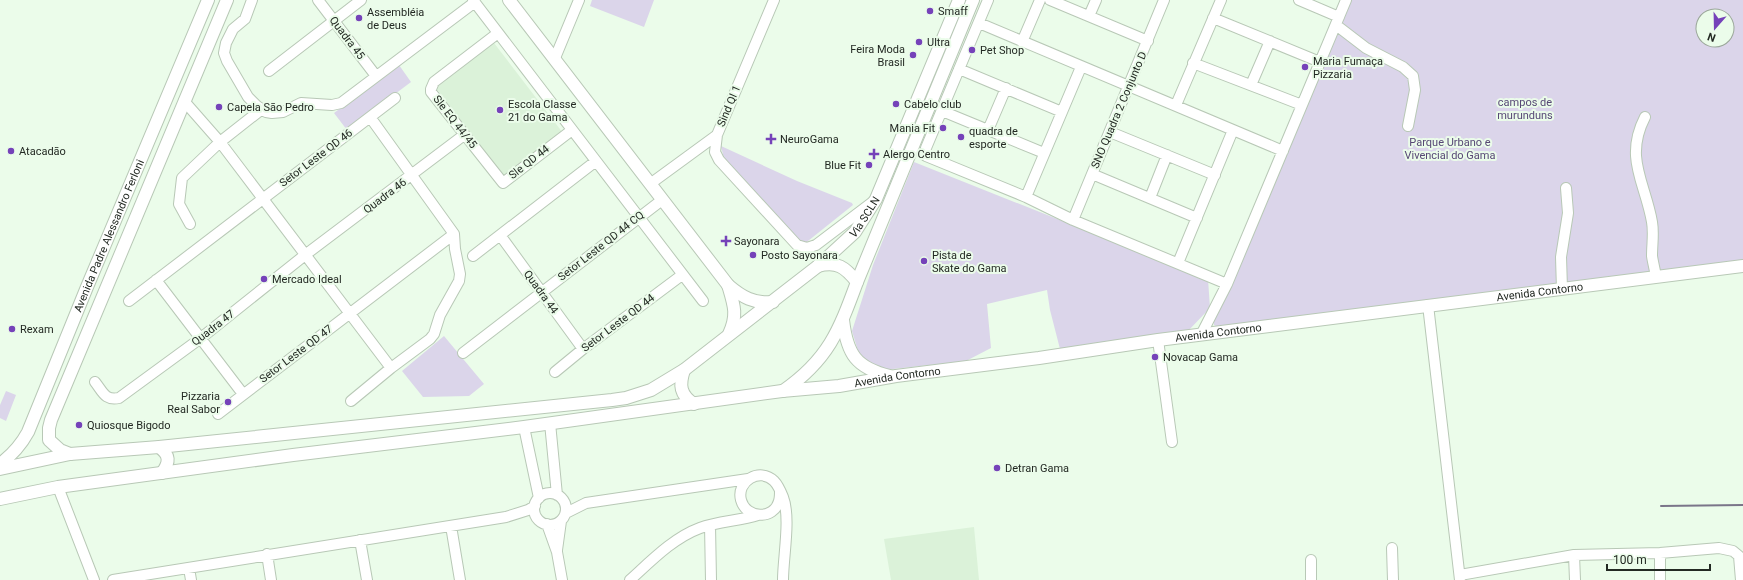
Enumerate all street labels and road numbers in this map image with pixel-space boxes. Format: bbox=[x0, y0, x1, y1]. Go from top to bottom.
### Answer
street label: Quadra 45 bbox=[327, 14, 367, 62]
street label: SNO Quadra 2 Conjunto D bbox=[1088, 50, 1150, 170]
street label: Sind QI 1 bbox=[714, 83, 744, 129]
street label: Sle EQ 44/45 bbox=[430, 93, 480, 151]
street label: Setor Leste QD 46 bbox=[277, 126, 355, 190]
street label: Sle QD 44 bbox=[506, 142, 552, 182]
street label: Avenida Padre Alessandro Ferloni bbox=[71, 158, 147, 314]
street label: Quadra 46 bbox=[361, 176, 409, 216]
street label: Via SCLN bbox=[847, 194, 882, 240]
street label: Setor Leste QD 44 CQ bbox=[555, 208, 647, 284]
street label: Quadra 44 bbox=[521, 268, 561, 316]
street label: Avenida Contorno bbox=[1496, 280, 1584, 304]
street label: Setor Leste QD 44 bbox=[579, 291, 657, 355]
street label: Quadra 47 bbox=[189, 307, 237, 349]
street label: Avenida Contorno bbox=[1174, 320, 1262, 344]
street label: Setor Leste QD 47 bbox=[257, 322, 335, 386]
street label: Avenida Contorno bbox=[853, 364, 941, 390]

